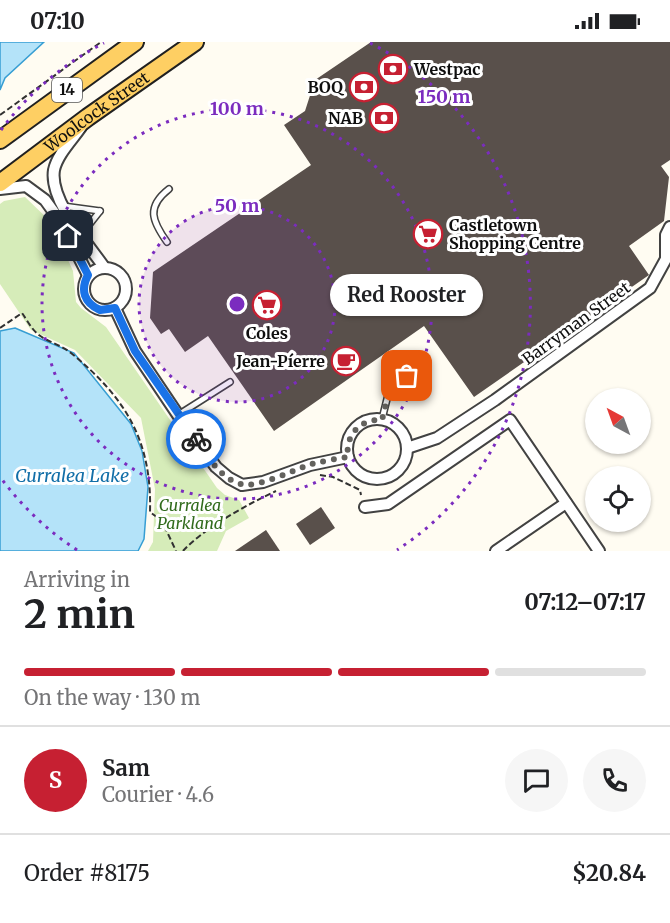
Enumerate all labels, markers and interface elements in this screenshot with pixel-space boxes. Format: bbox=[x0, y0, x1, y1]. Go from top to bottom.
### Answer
text: 07:10 bbox=[30, 7, 85, 35]
bank icon: Westpac bbox=[377, 53, 409, 85]
place label: Westpac bbox=[413, 59, 480, 79]
street label: Woolcock Street bbox=[39, 67, 154, 157]
bank icon: BOQ bbox=[348, 71, 380, 103]
place label: BOQ bbox=[308, 77, 344, 97]
road number: 14 bbox=[52, 78, 82, 102]
text: 150 m bbox=[418, 85, 470, 108]
text: 100 m bbox=[210, 97, 264, 120]
bank icon: NAB bbox=[368, 102, 400, 134]
place label: NAB bbox=[328, 108, 363, 128]
text: 50 m bbox=[215, 194, 259, 217]
pin bbox=[42, 210, 93, 261]
place label: Castletown Shopping Centre bbox=[449, 215, 581, 253]
supermarket icon: Castletown Shopping Centre bbox=[412, 218, 444, 250]
icon: home bbox=[51, 219, 84, 252]
callout: Red Rooster bbox=[330, 274, 484, 316]
street label: Barryman Street bbox=[518, 277, 634, 369]
text: Red Rooster bbox=[347, 282, 466, 307]
supermarket icon: Coles bbox=[251, 289, 283, 321]
centre of rings bbox=[227, 294, 247, 314]
place label: Coles bbox=[246, 323, 288, 343]
cafe icon: Jean-Píerre bbox=[330, 345, 362, 377]
pin bbox=[381, 350, 432, 401]
place label: Jean-Píerre bbox=[235, 351, 325, 371]
icon: bag bbox=[390, 359, 423, 392]
north arrow bbox=[585, 388, 651, 454]
map controls bbox=[585, 388, 651, 532]
courier bbox=[166, 409, 226, 469]
icon: bike bbox=[180, 423, 213, 456]
water label: Curralea Lake bbox=[15, 464, 129, 487]
button: locate bbox=[585, 466, 651, 532]
park label: Curralea Parkland bbox=[157, 495, 224, 533]
text: Arriving in bbox=[24, 567, 130, 592]
text: 07:12–07:17 bbox=[524, 588, 646, 616]
text: 2 min bbox=[24, 590, 135, 639]
text: On the way · 130 m bbox=[24, 685, 200, 710]
button: chat bbox=[505, 749, 568, 812]
button: phone bbox=[583, 749, 646, 812]
text: Sam bbox=[102, 754, 150, 782]
text: S bbox=[49, 766, 62, 794]
text: Courier · 4.6 bbox=[102, 782, 214, 807]
text: Order #8175 bbox=[24, 859, 150, 887]
text: $20.84 bbox=[572, 859, 646, 887]

